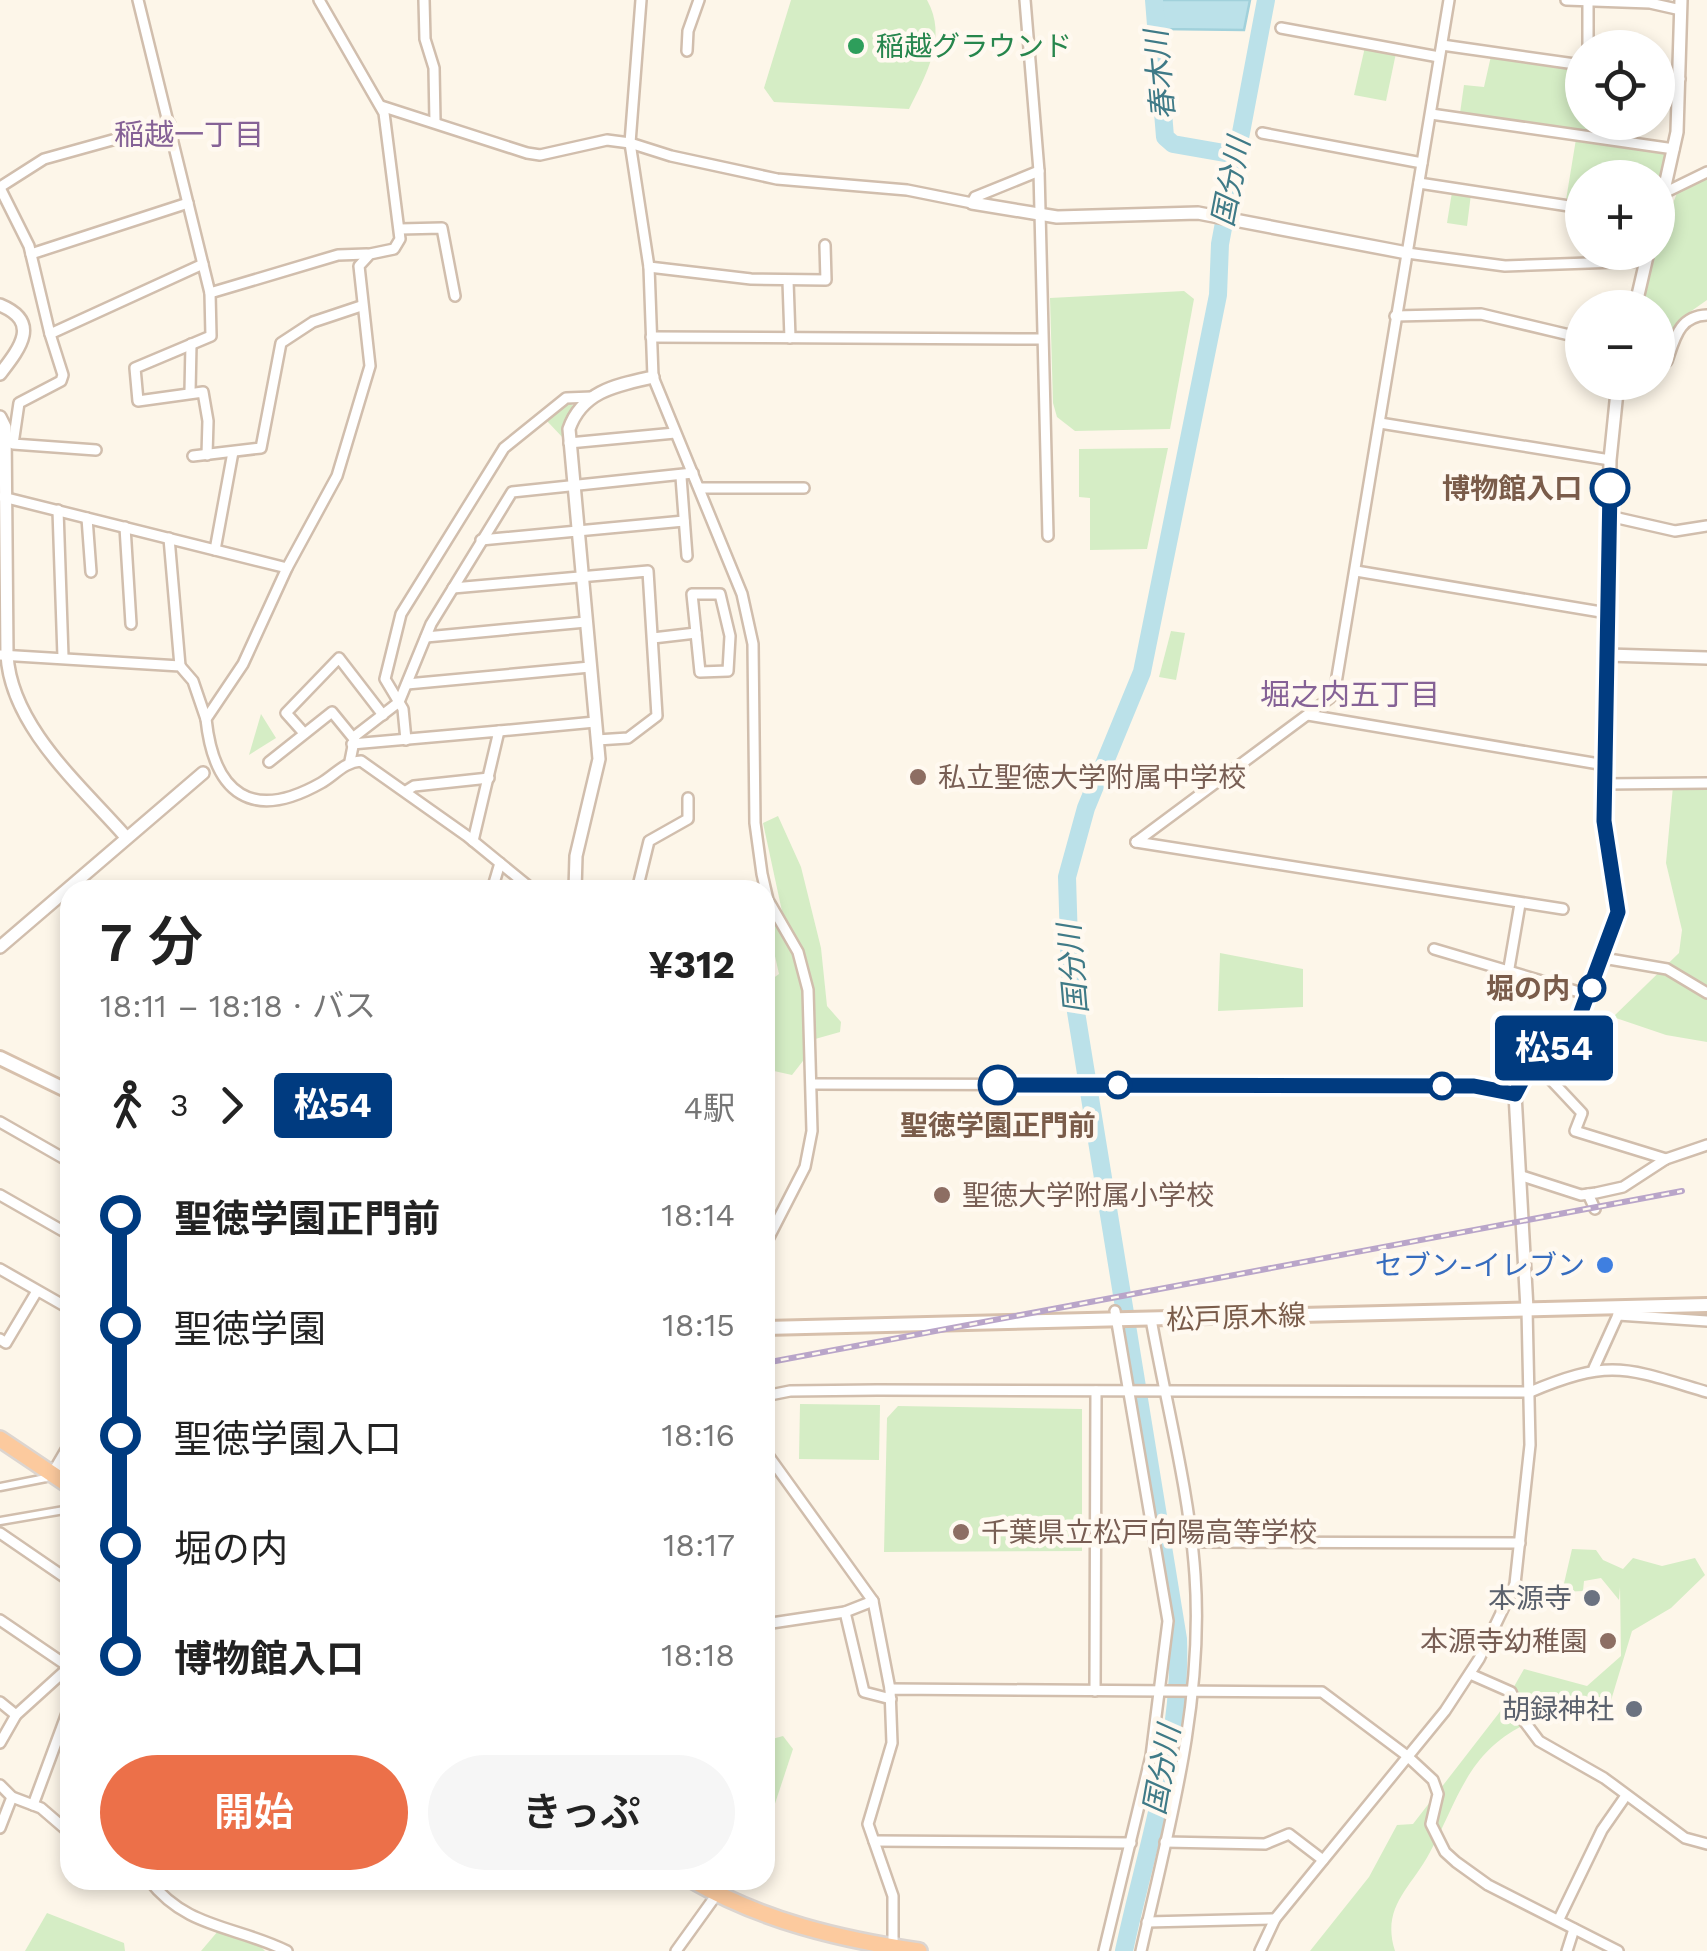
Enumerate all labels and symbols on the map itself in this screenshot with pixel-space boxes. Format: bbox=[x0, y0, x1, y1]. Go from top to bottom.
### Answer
water label: 春木川 bbox=[1138, 26, 1181, 121]
place label: 稲越グラウンド bbox=[876, 30, 1072, 63]
marker: 稲越グラウンド bbox=[845, 35, 867, 57]
district label: 稲越一丁目 bbox=[114, 117, 264, 152]
water label: 国分川 bbox=[1205, 131, 1257, 229]
marker: 博物館入口 bbox=[1591, 469, 1629, 507]
place label: 博物館入口 bbox=[1442, 472, 1582, 505]
district label: 堀之内五丁目 bbox=[1260, 677, 1440, 712]
place label: 私立聖徳大学附属中学校 bbox=[938, 761, 1246, 794]
marker: 私立聖徳大学附属中学校 bbox=[907, 766, 929, 788]
water label: 国分川 bbox=[1051, 920, 1094, 1015]
place label: 堀の内 bbox=[1486, 972, 1570, 1005]
marker: 堀の内 bbox=[1579, 975, 1605, 1001]
line badge: 松54 bbox=[1496, 1016, 1612, 1080]
marker: 聖徳学園正門前 bbox=[979, 1066, 1017, 1104]
unlabelled marker bbox=[1105, 1072, 1131, 1098]
unlabelled marker bbox=[1429, 1073, 1455, 1099]
place label: 聖徳学園正門前 bbox=[900, 1109, 1096, 1142]
place label: 聖徳大学附属小学校 bbox=[962, 1179, 1214, 1212]
marker: 聖徳大学附属小学校 bbox=[931, 1184, 953, 1206]
place label: セブン-イレブン bbox=[1375, 1249, 1585, 1282]
marker: セブン-イレブン bbox=[1594, 1254, 1616, 1276]
street label: 松戸原木線 bbox=[1165, 1299, 1307, 1336]
place label: 千葉県立松戸向陽高等学校 bbox=[981, 1516, 1317, 1549]
marker: 千葉県立松戸向陽高等学校 bbox=[950, 1521, 972, 1543]
place label: 本源寺 bbox=[1488, 1582, 1572, 1615]
marker: 本源寺 bbox=[1581, 1587, 1603, 1609]
place label: 本源寺幼稚園 bbox=[1420, 1625, 1588, 1658]
marker: 本源寺幼稚園 bbox=[1597, 1630, 1619, 1652]
place label: 胡録神社 bbox=[1502, 1693, 1614, 1726]
marker: 胡録神社 bbox=[1623, 1698, 1645, 1720]
water label: 国分川 bbox=[1136, 1720, 1187, 1817]

